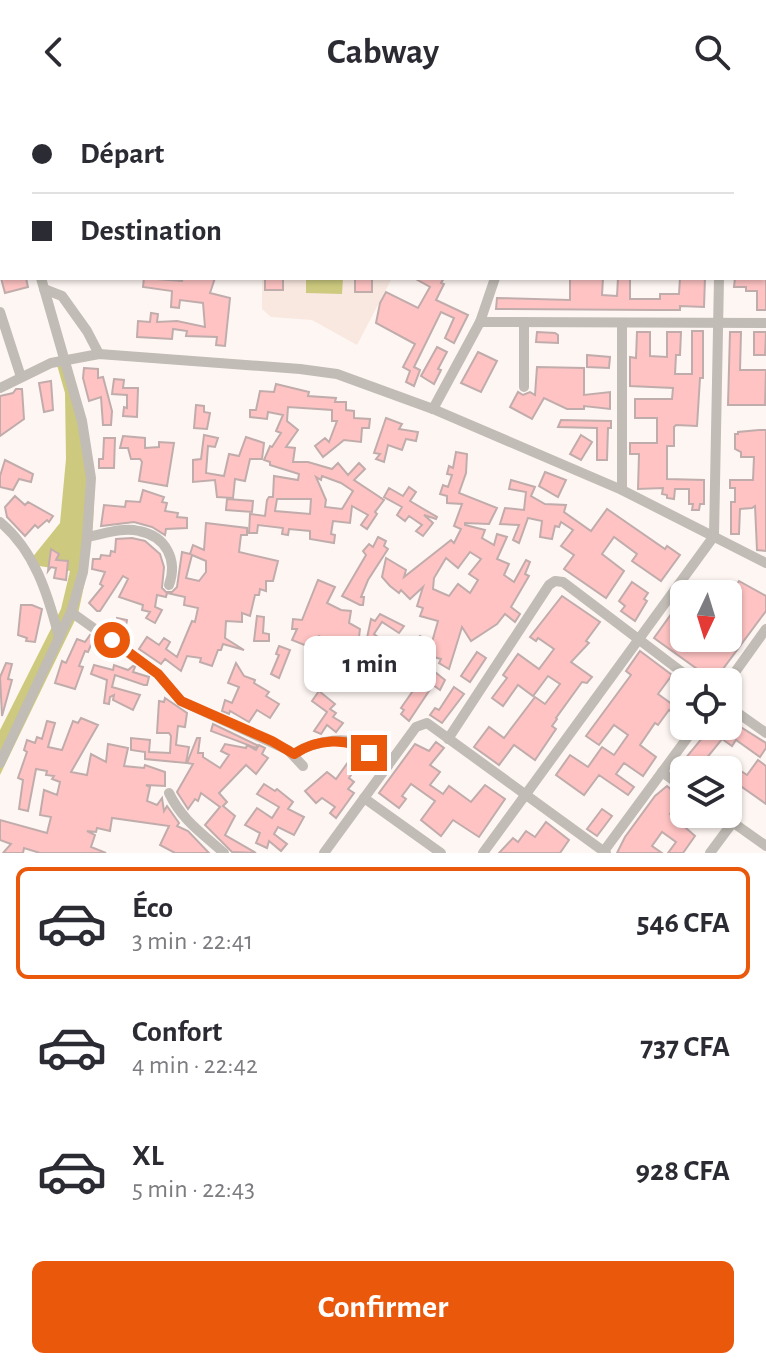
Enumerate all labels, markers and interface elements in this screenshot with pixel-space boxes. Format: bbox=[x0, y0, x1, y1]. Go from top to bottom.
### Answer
icon: back bbox=[32, 30, 76, 74]
icon: search bbox=[690, 30, 734, 74]
text: Cabway bbox=[327, 34, 439, 70]
text: Départ bbox=[80, 139, 164, 169]
text: Destination bbox=[80, 216, 222, 246]
north arrow bbox=[670, 580, 742, 652]
map controls bbox=[670, 580, 742, 828]
route start bbox=[94, 622, 130, 658]
callout: 1 min bbox=[303, 637, 435, 693]
text: 1 min bbox=[343, 651, 397, 677]
button: locate bbox=[670, 668, 742, 740]
route end bbox=[351, 735, 387, 771]
button: layers bbox=[670, 756, 742, 828]
icon: car bbox=[36, 887, 108, 959]
text: Éco bbox=[132, 893, 173, 923]
text: 546 CFA bbox=[636, 908, 730, 938]
text: 3 min · 22:41 bbox=[132, 928, 253, 954]
icon: car bbox=[36, 1011, 108, 1083]
text: Confort bbox=[132, 1017, 222, 1047]
text: 737 CFA bbox=[640, 1032, 730, 1062]
text: 4 min · 22:42 bbox=[132, 1052, 258, 1078]
icon: car bbox=[36, 1135, 108, 1207]
text: XL bbox=[132, 1141, 164, 1171]
text: 928 CFA bbox=[636, 1156, 730, 1186]
text: 5 min · 22:43 bbox=[132, 1176, 255, 1202]
button: Confirmer bbox=[32, 1261, 734, 1353]

